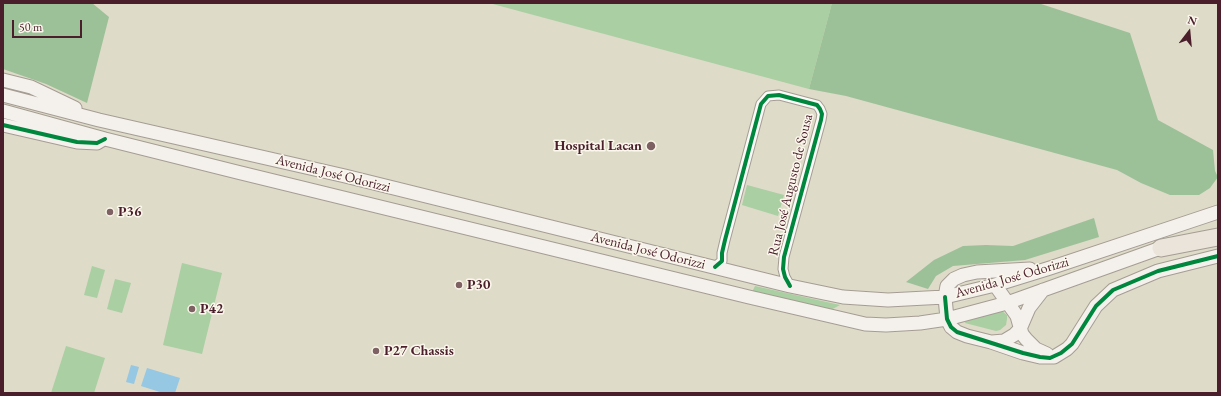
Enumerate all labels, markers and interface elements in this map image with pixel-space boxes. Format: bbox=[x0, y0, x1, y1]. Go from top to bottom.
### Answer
scale bar bbox=[14, 12, 84, 38]
north arrow bbox=[1169, 12, 1209, 52]
text: N bbox=[1186, 13, 1199, 28]
text: 50 m bbox=[19, 19, 42, 35]
street label: Rua José Augusto de Sousa bbox=[765, 112, 817, 258]
place label: Hospital Lacan bbox=[554, 138, 642, 154]
marker: Hospital Lacan bbox=[645, 140, 657, 152]
street label: Avenida José Odorizzi bbox=[274, 152, 392, 196]
place label: P36 bbox=[118, 204, 141, 220]
marker: P36 bbox=[105, 207, 115, 217]
street label: Avenida José Odorizzi bbox=[589, 229, 707, 273]
street label: Avenida José Odorizzi bbox=[953, 254, 1071, 302]
place label: P30 bbox=[467, 277, 490, 293]
marker: P30 bbox=[454, 280, 464, 290]
place label: P42 bbox=[200, 301, 223, 317]
marker: P42 bbox=[187, 304, 197, 314]
place label: P27 Chassis bbox=[384, 343, 454, 359]
marker: P27 Chassis bbox=[371, 346, 381, 356]

